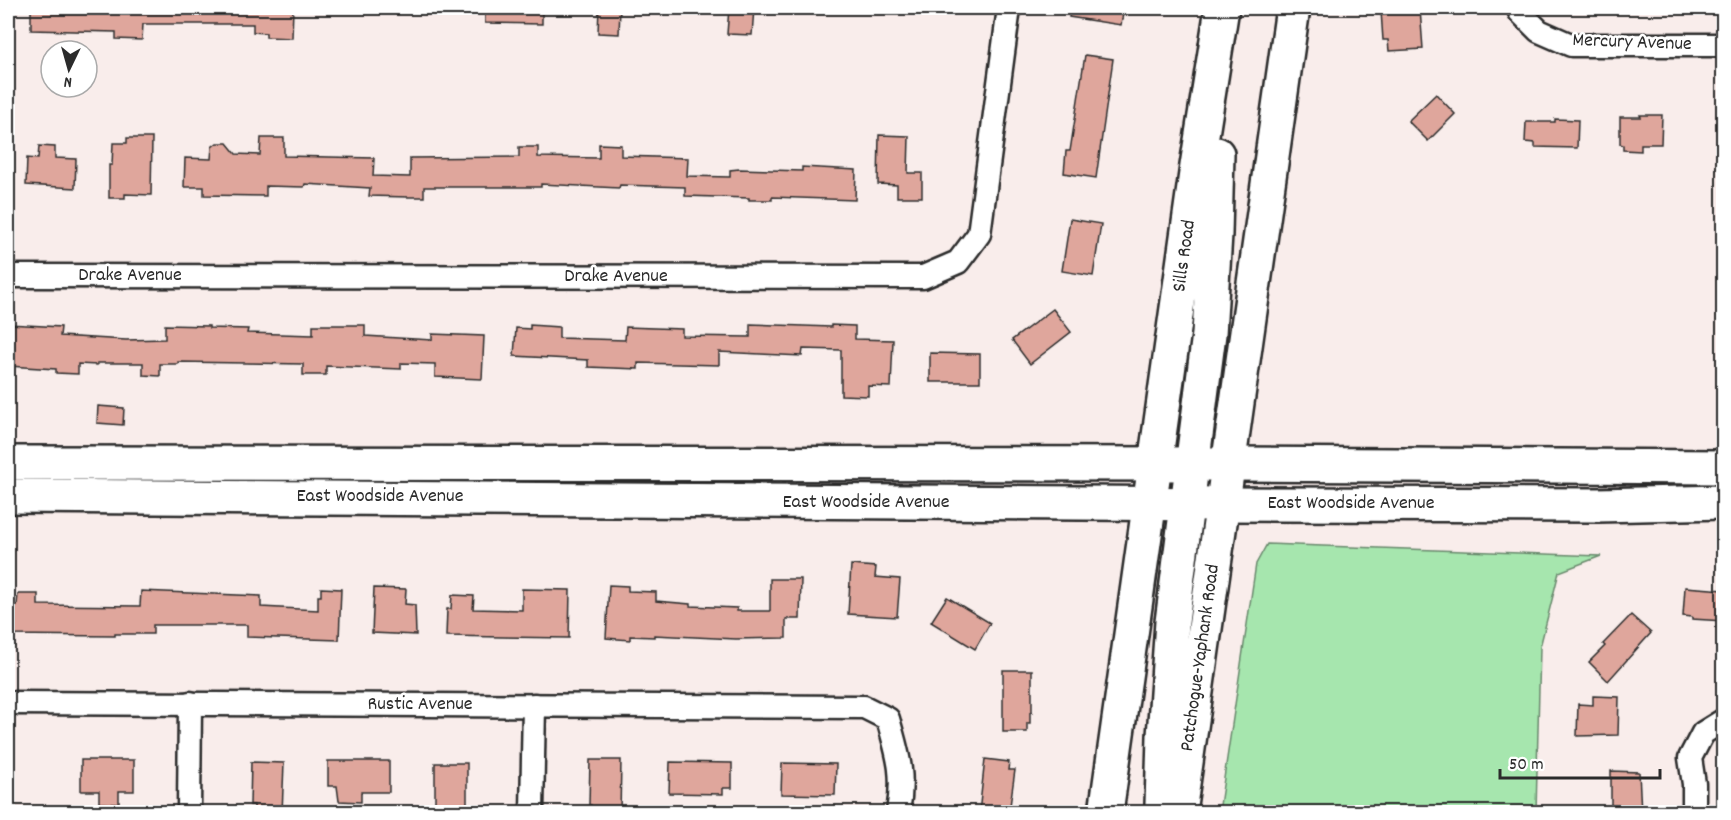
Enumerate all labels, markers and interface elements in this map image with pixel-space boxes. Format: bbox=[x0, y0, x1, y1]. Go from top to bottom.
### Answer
street label: Mercury Avenue bbox=[1572, 27, 1692, 59]
north arrow bbox=[39, 39, 99, 99]
text: N bbox=[63, 70, 73, 93]
street label: Sills Road bbox=[1166, 218, 1204, 294]
street label: Drake Avenue bbox=[78, 262, 182, 290]
street label: Drake Avenue bbox=[564, 263, 668, 291]
street label: East Woodside Avenue bbox=[296, 483, 464, 511]
street label: East Woodside Avenue bbox=[782, 489, 950, 517]
street label: East Woodside Avenue bbox=[1267, 490, 1435, 518]
street label: Patchogue-Yaphank Road bbox=[1174, 563, 1228, 753]
street label: Rustic Avenue bbox=[367, 691, 473, 719]
scale bar bbox=[1500, 742, 1660, 780]
text: 50 m bbox=[1509, 753, 1544, 778]

